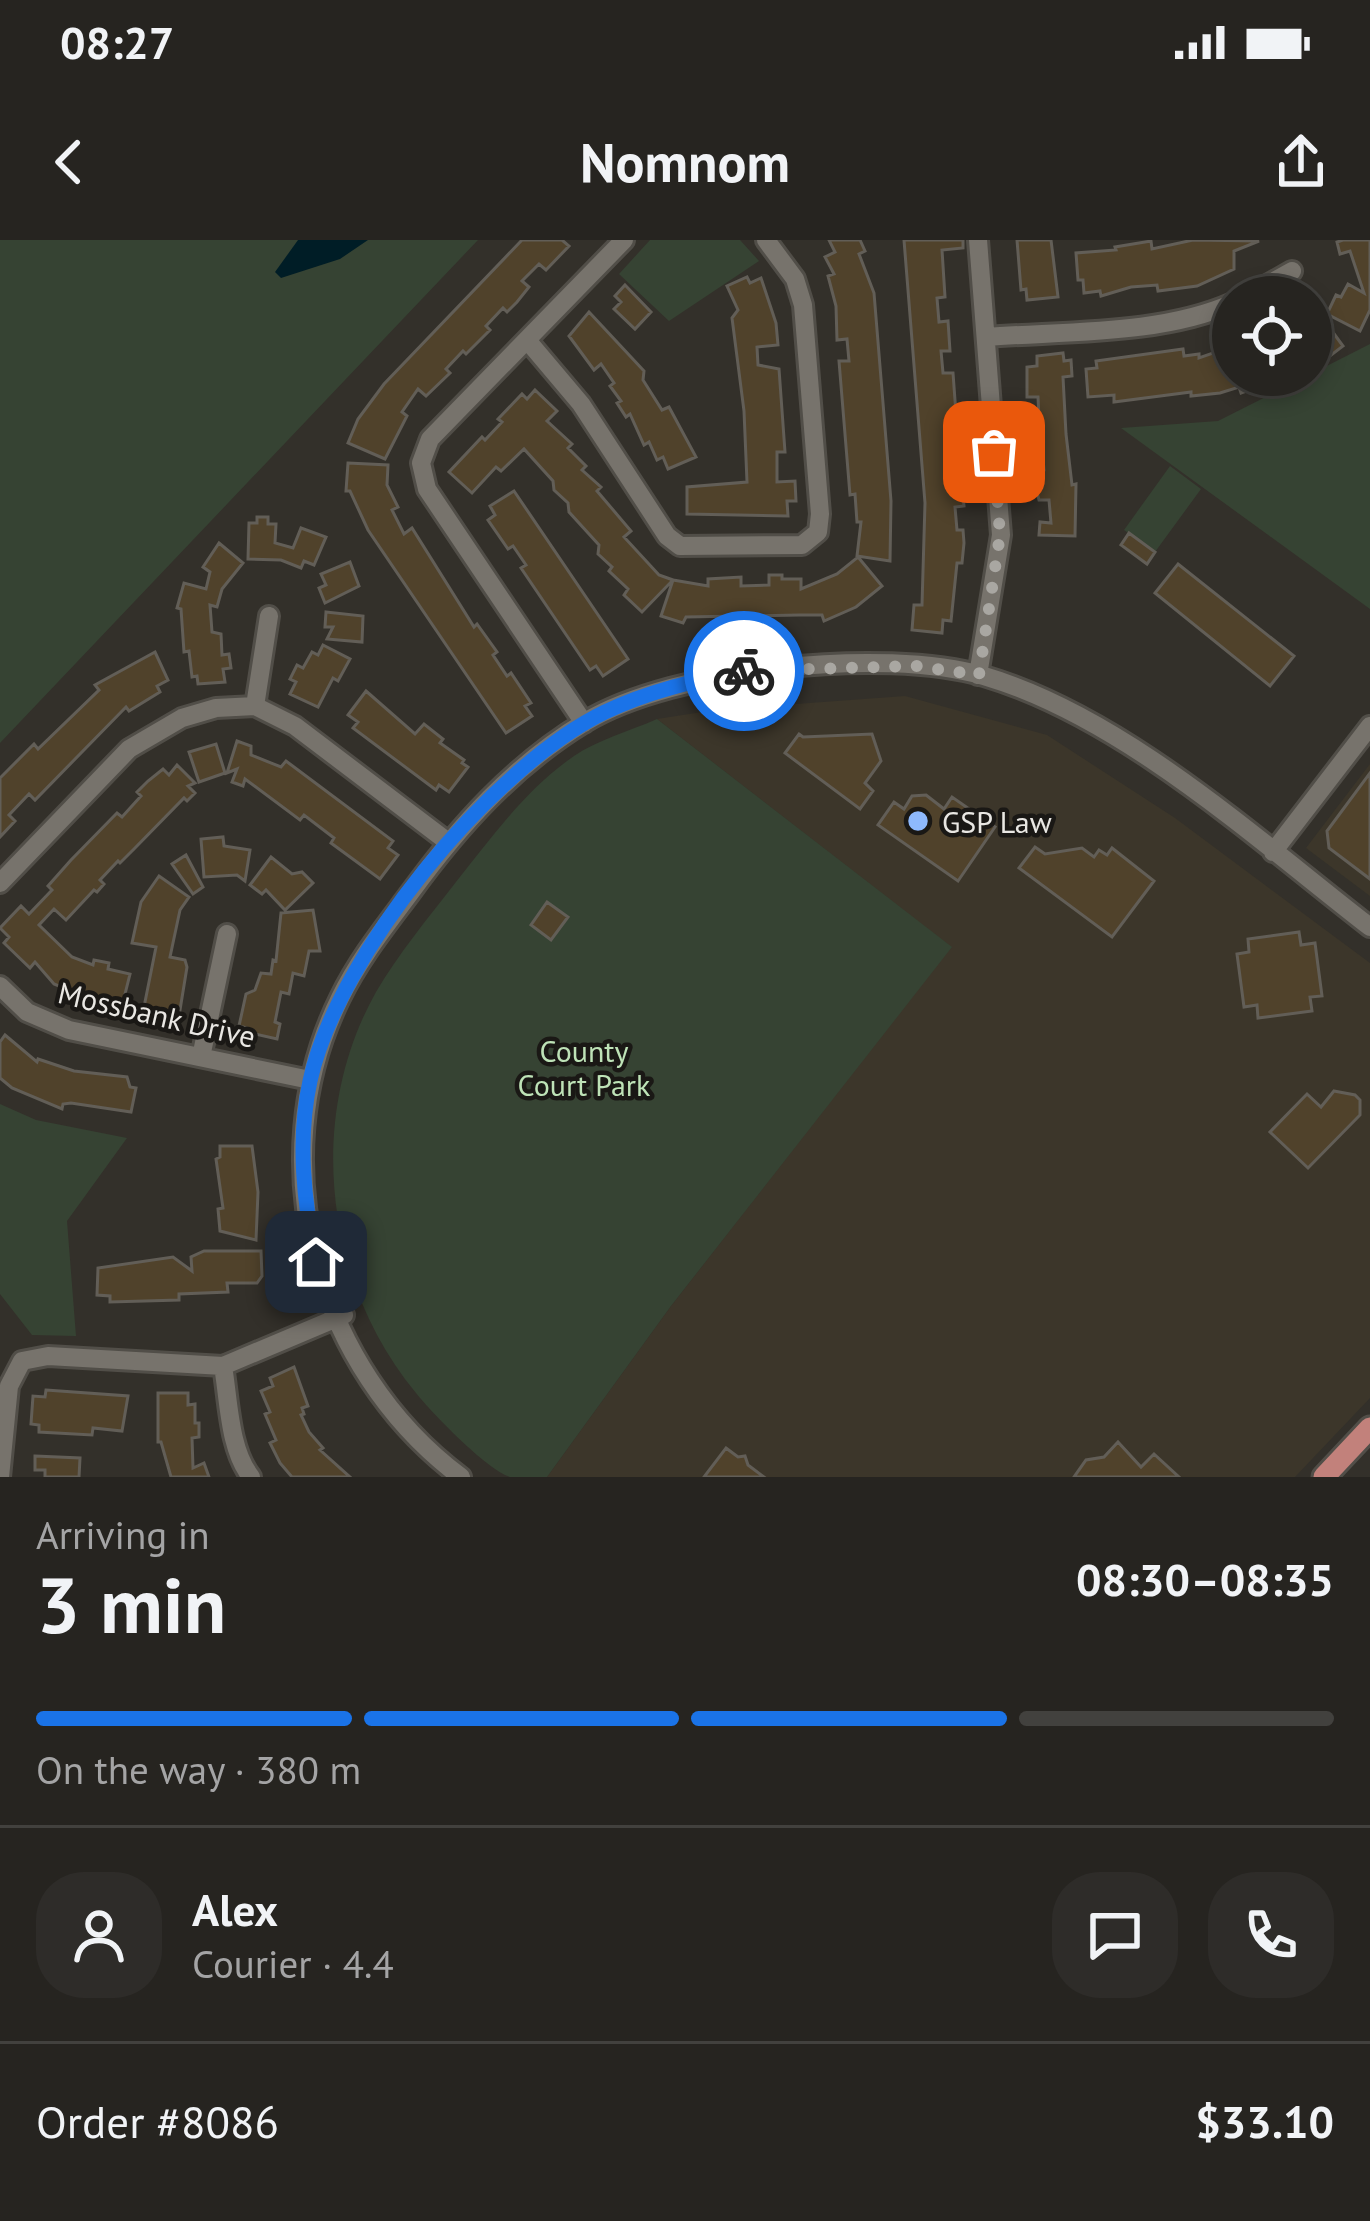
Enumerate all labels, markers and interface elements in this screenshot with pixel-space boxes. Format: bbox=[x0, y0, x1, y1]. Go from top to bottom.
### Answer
text: 08:27 bbox=[60, 13, 174, 71]
text: Nomnom bbox=[580, 127, 790, 197]
icon: back bbox=[36, 129, 102, 195]
icon: share bbox=[1268, 129, 1334, 195]
map controls bbox=[1212, 276, 1332, 396]
button: locate bbox=[1212, 276, 1332, 396]
pin bbox=[943, 401, 1045, 503]
icon: bag bbox=[961, 419, 1027, 485]
courier bbox=[684, 611, 804, 731]
icon: bike bbox=[711, 638, 777, 704]
place label: GSP Law bbox=[942, 802, 1052, 841]
marker: GSP Law bbox=[905, 808, 931, 834]
street label: Mossbank Drive bbox=[55, 972, 259, 1056]
park label: County Court Park bbox=[518, 1031, 651, 1104]
pin bbox=[265, 1211, 367, 1313]
icon: home bbox=[283, 1229, 349, 1295]
text: Arriving in bbox=[36, 1509, 210, 1560]
text: 08:30–08:35 bbox=[1076, 1550, 1334, 1608]
text: 3 min bbox=[36, 1554, 226, 1655]
text: On the way · 380 m bbox=[36, 1744, 361, 1795]
button: person bbox=[36, 1872, 162, 1998]
button: chat bbox=[1052, 1872, 1178, 1998]
button: phone bbox=[1208, 1872, 1334, 1998]
text: Alex bbox=[192, 1880, 278, 1938]
text: Courier · 4.4 bbox=[192, 1938, 394, 1989]
text: Order #8086 bbox=[36, 2092, 279, 2150]
text: $33.10 bbox=[1195, 2092, 1334, 2150]

